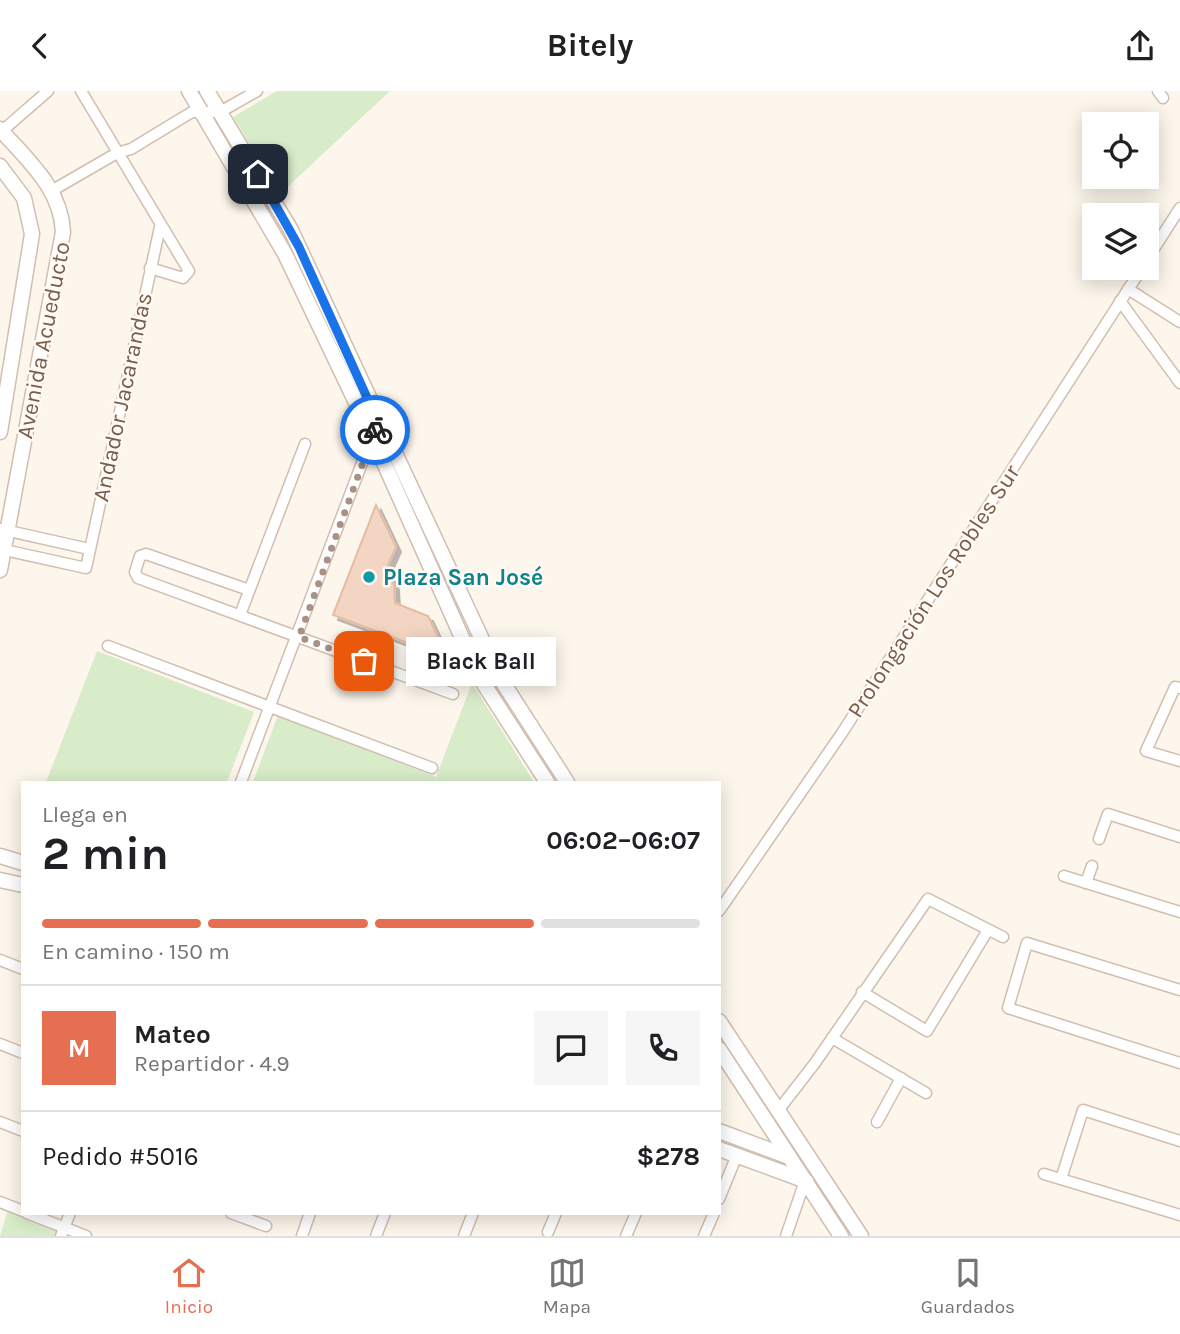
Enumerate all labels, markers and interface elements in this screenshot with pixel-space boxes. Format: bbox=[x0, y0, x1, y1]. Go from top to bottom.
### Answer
icon: back bbox=[21, 27, 59, 65]
text: Bitely bbox=[547, 27, 633, 64]
icon: share bbox=[1121, 27, 1159, 65]
map controls bbox=[1082, 112, 1159, 280]
button: locate bbox=[1082, 112, 1159, 189]
pin bbox=[228, 144, 288, 204]
icon: home bbox=[239, 155, 277, 193]
button: layers bbox=[1082, 203, 1159, 280]
street label: Avenida Acueducto bbox=[11, 239, 76, 441]
street label: Andador Jacarandas bbox=[87, 290, 158, 504]
courier bbox=[340, 395, 410, 465]
icon: bike bbox=[356, 411, 394, 449]
street label: Prolongación Los Robles Sur bbox=[842, 459, 1026, 723]
place label: Plaza San José bbox=[383, 564, 543, 591]
marker: Plaza San José bbox=[361, 569, 377, 585]
pin bbox=[334, 631, 394, 691]
callout: Black Ball bbox=[406, 637, 556, 685]
icon: bag bbox=[345, 642, 383, 680]
text: Black Ball bbox=[426, 648, 536, 675]
text: Llega en bbox=[42, 801, 128, 828]
text: 06:02–06:07 bbox=[546, 825, 700, 856]
text: 2 min bbox=[42, 827, 169, 881]
text: En camino · 150 m bbox=[42, 938, 230, 965]
button: chat bbox=[534, 1011, 608, 1085]
button: phone bbox=[626, 1011, 700, 1085]
text: Mateo bbox=[134, 1019, 211, 1050]
text: M bbox=[68, 1033, 90, 1064]
text: Repartidor · 4.9 bbox=[134, 1050, 290, 1077]
text: Pedido #5016 bbox=[42, 1141, 199, 1172]
text: $278 bbox=[637, 1141, 700, 1172]
tab: Inicio bbox=[165, 1254, 213, 1318]
tab: Mapa bbox=[543, 1254, 591, 1318]
tab: Guardados bbox=[921, 1254, 1015, 1318]

